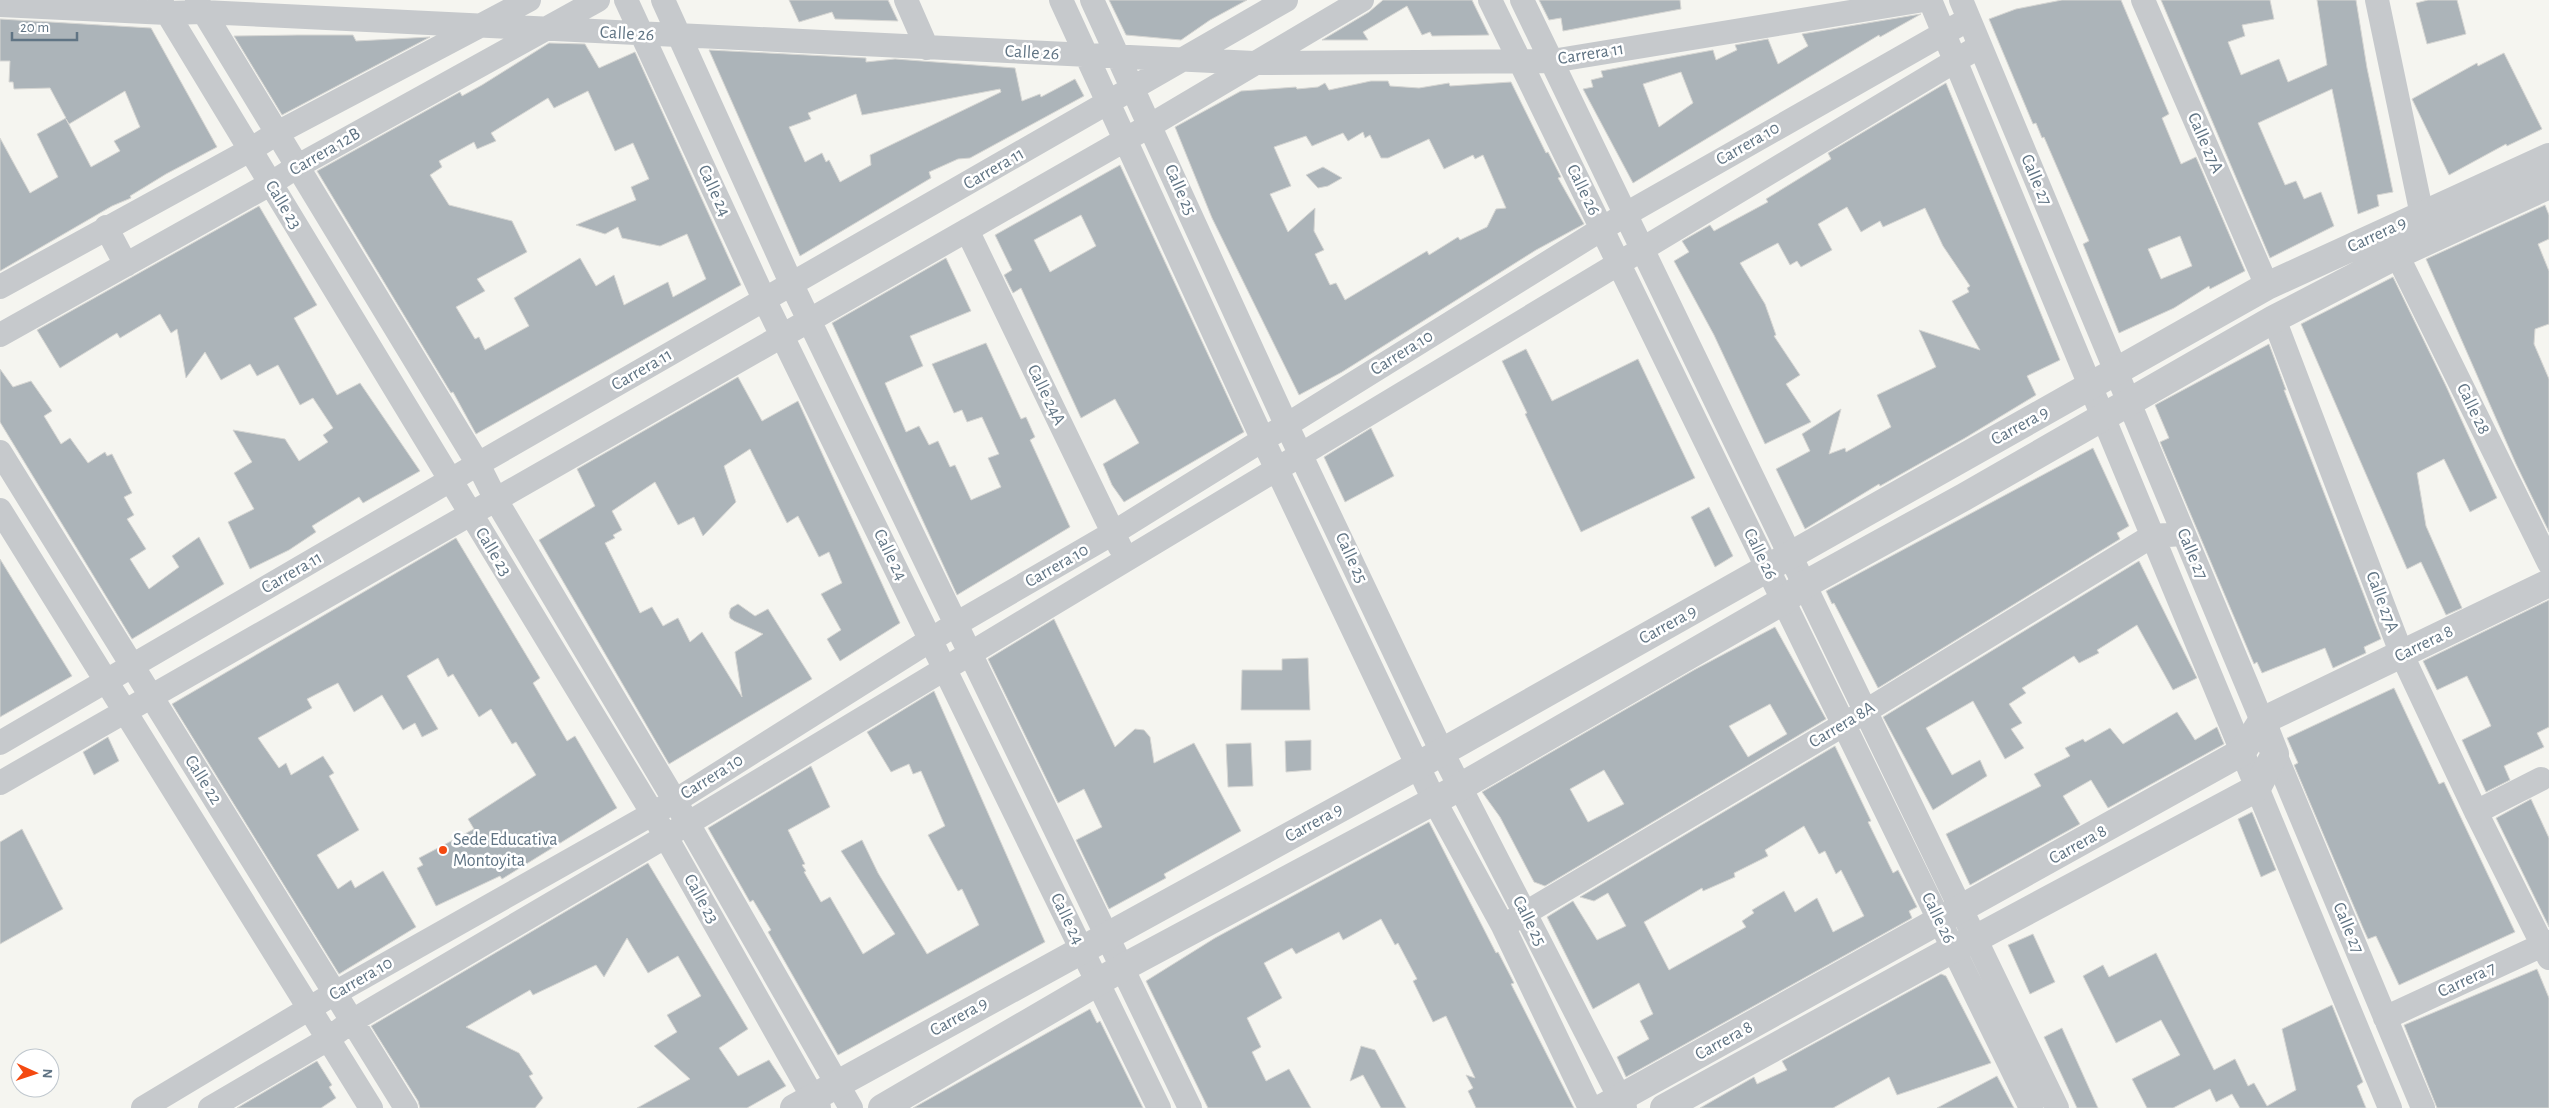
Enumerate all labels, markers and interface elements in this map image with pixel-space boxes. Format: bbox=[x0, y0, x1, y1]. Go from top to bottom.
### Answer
scale bar bbox=[12, 10, 78, 42]
text: 20 m bbox=[20, 20, 49, 35]
street label: Calle 26 bbox=[599, 24, 655, 44]
street label: Carrera 11 bbox=[1557, 40, 1625, 68]
street label: Calle 26 bbox=[1004, 43, 1060, 63]
street label: Calle 27A bbox=[2184, 110, 2226, 176]
street label: Carrera 10 bbox=[1713, 119, 1783, 169]
street label: Carrera 12B bbox=[287, 125, 363, 179]
street label: Carrera 11 bbox=[961, 145, 1027, 193]
street label: Calle 27 bbox=[2017, 152, 2055, 208]
street label: Calle 24 bbox=[694, 162, 734, 220]
street label: Calle 25 bbox=[1161, 162, 1199, 218]
street label: Calle 26 bbox=[1563, 162, 1603, 218]
street label: Calle 23 bbox=[262, 177, 304, 233]
street label: Carrera 9 bbox=[2345, 214, 2409, 256]
street label: Carrera 10 bbox=[1368, 327, 1436, 379]
street label: Carrera 11 bbox=[609, 346, 675, 394]
street label: Calle 24A bbox=[1024, 362, 1069, 429]
street label: Calle 28 bbox=[2453, 381, 2493, 437]
street label: Carrera 9 bbox=[1988, 403, 2052, 449]
street label: Calle 23 bbox=[472, 524, 514, 580]
street label: Calle 24 bbox=[870, 526, 910, 584]
street label: Calle 26 bbox=[1740, 526, 1780, 582]
street label: Calle 27 bbox=[2173, 526, 2211, 582]
street label: Calle 25 bbox=[1332, 530, 1370, 586]
street label: Carrera 10 bbox=[1022, 541, 1092, 591]
street label: Carrera 11 bbox=[259, 549, 325, 597]
street label: Calle 27A bbox=[2362, 569, 2402, 636]
street label: Carrera 9 bbox=[1636, 602, 1700, 648]
street label: Carrera 8 bbox=[2392, 622, 2456, 666]
street label: Carrera 8A bbox=[1806, 698, 1879, 752]
street label: Carrera 10 bbox=[678, 751, 746, 803]
street label: Calle 22 bbox=[181, 752, 225, 808]
street label: Carrera 9 bbox=[1282, 800, 1346, 846]
street label: Carrera 8 bbox=[2046, 822, 2110, 868]
place label: Sede Educativa Montoyita bbox=[453, 831, 558, 870]
marker: Sede Educativa Montoyita bbox=[437, 844, 449, 856]
street label: Calle 23 bbox=[680, 871, 722, 927]
street label: Calle 24 bbox=[1047, 890, 1087, 948]
street label: Calle 26 bbox=[1918, 890, 1958, 946]
street label: Calle 25 bbox=[1509, 893, 1549, 949]
street label: Calle 27 bbox=[2329, 900, 2367, 956]
street label: Carrera 10 bbox=[326, 954, 396, 1004]
street label: Carrera 7 bbox=[2435, 959, 2499, 1001]
street label: Carrera 9 bbox=[927, 994, 991, 1040]
street label: Carrera 8 bbox=[1692, 1018, 1756, 1064]
north arrow bbox=[10, 1048, 60, 1098]
text: N bbox=[40, 1068, 54, 1079]

